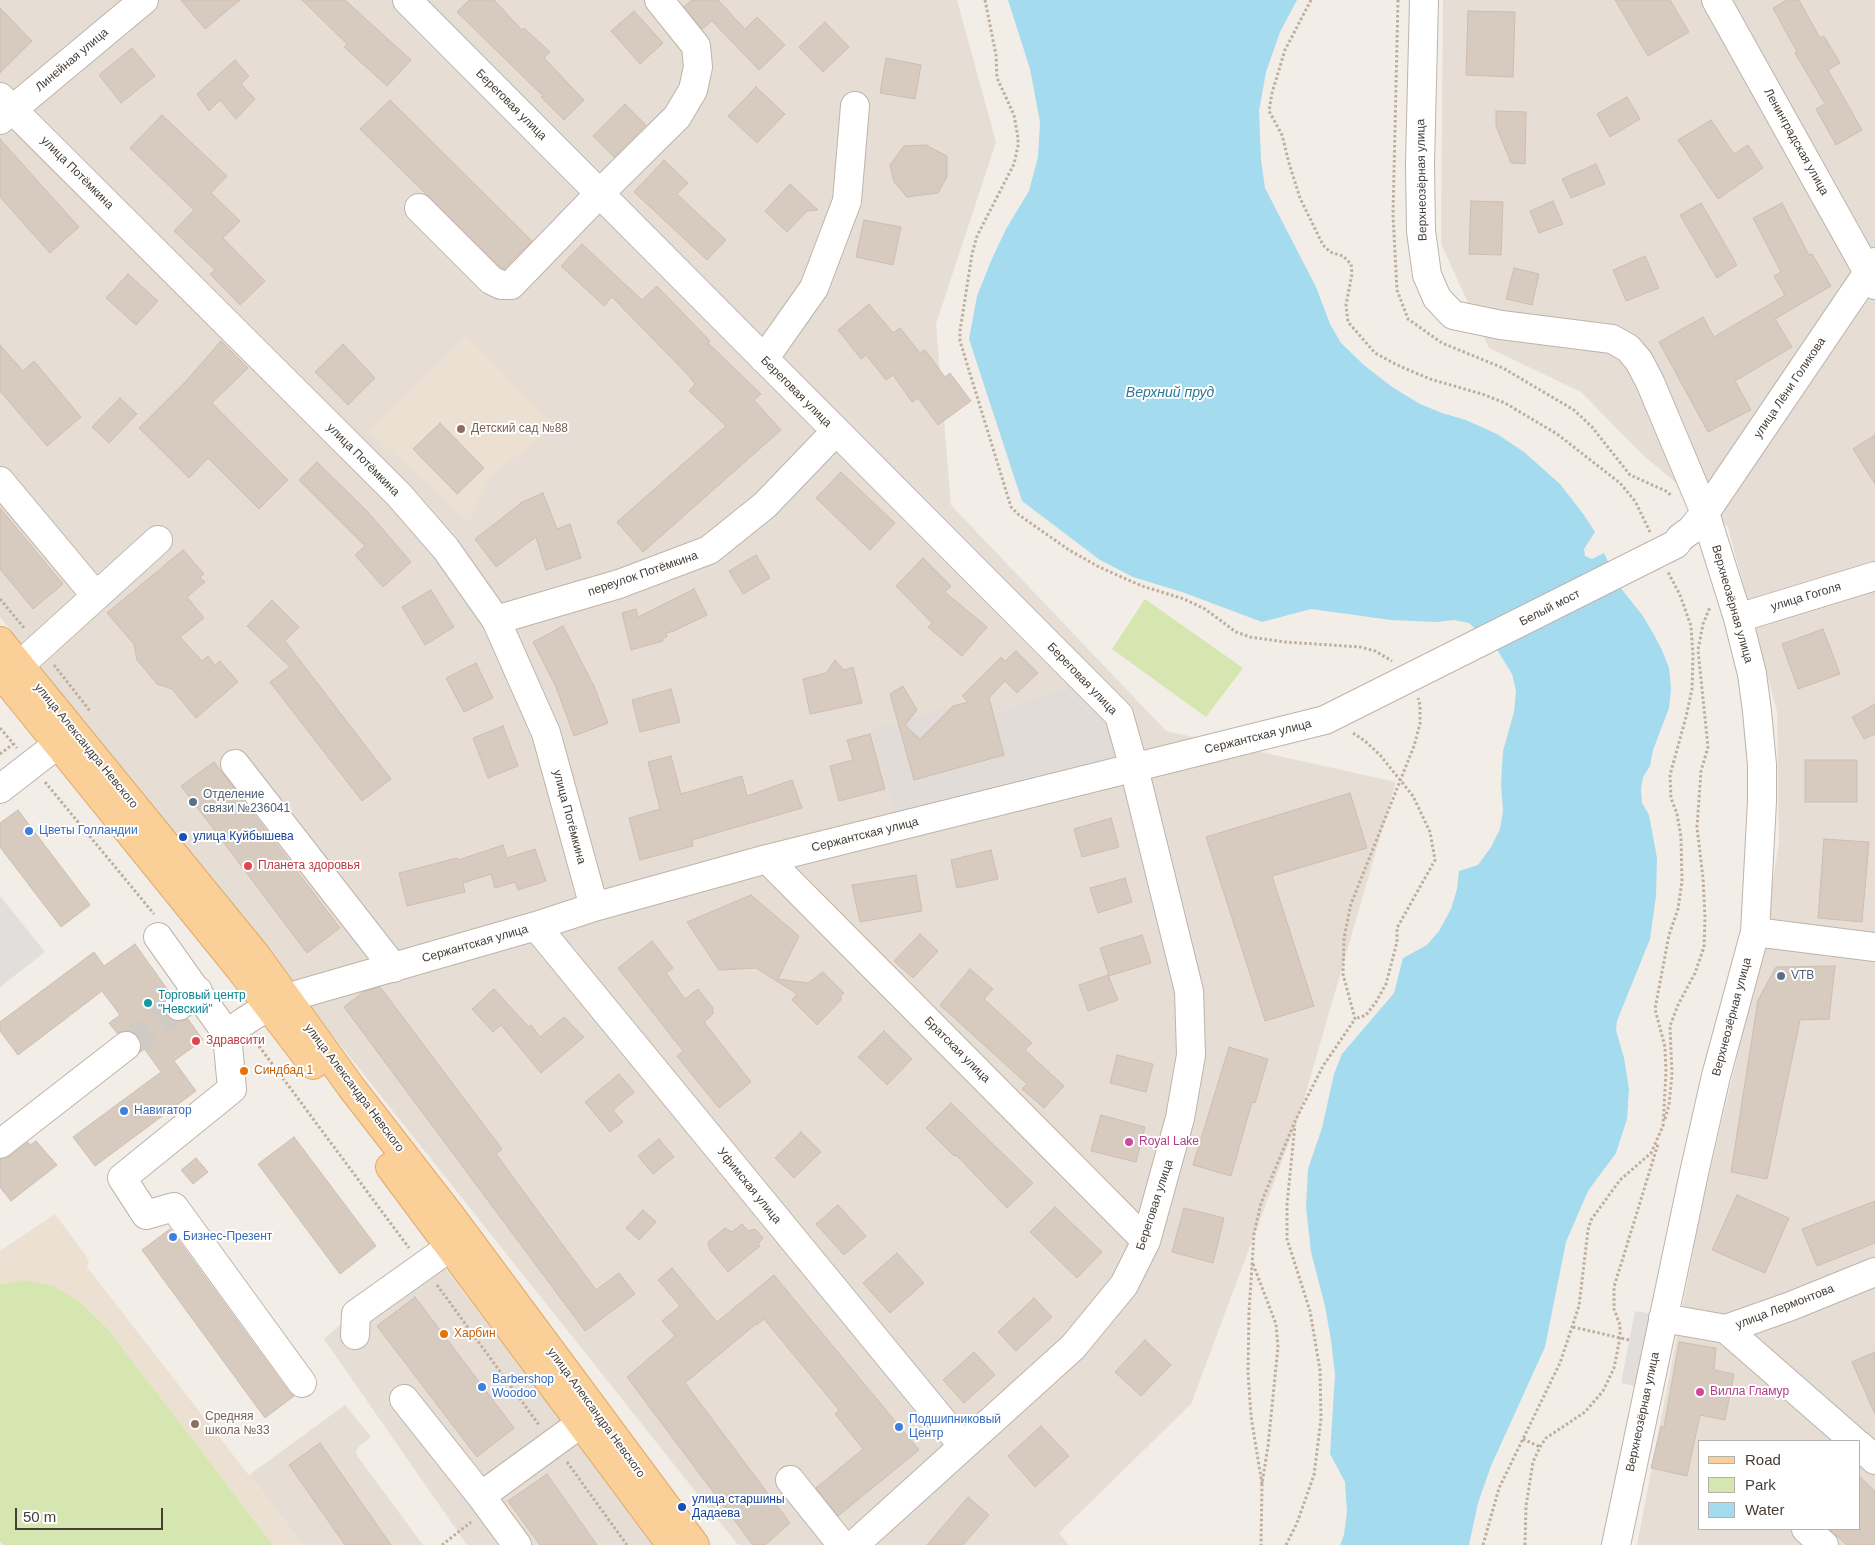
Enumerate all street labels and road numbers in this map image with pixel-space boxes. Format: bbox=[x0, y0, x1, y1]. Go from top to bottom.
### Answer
street label: Линейная улица bbox=[33, 25, 111, 95]
street label: Береговая улица bbox=[473, 67, 549, 143]
street label: Ленинградская улица bbox=[1761, 86, 1831, 198]
street label: Верхнеозёрная улица bbox=[1414, 119, 1430, 241]
street label: улица Потёмкина bbox=[38, 134, 116, 212]
street label: улица Лёни Голикова bbox=[1751, 335, 1829, 441]
street label: Береговая улица bbox=[758, 354, 834, 430]
street label: улица Потёмкина bbox=[324, 421, 402, 499]
street label: Верхнеозёрная улица bbox=[1708, 543, 1756, 665]
street label: переулок Потёмкина bbox=[586, 548, 700, 600]
street label: улица Гоголя bbox=[1769, 579, 1843, 615]
street label: Белый мост bbox=[1517, 587, 1583, 629]
street label: Береговая улица bbox=[1044, 640, 1120, 718]
street label: улица Александра Невского bbox=[31, 681, 141, 811]
street label: Сержантская улица bbox=[1203, 717, 1313, 757]
street label: улица Потёмкина bbox=[549, 768, 589, 866]
street label: Сержантская улица bbox=[810, 815, 920, 855]
street label: Сержантская улица bbox=[420, 922, 530, 966]
street label: Верхнеозёрная улица bbox=[1709, 956, 1755, 1078]
street label: Братская улица bbox=[921, 1014, 993, 1086]
street label: улица Александра Невского bbox=[301, 1021, 407, 1155]
street label: Уфимская улица bbox=[714, 1145, 784, 1227]
street label: Береговая улица bbox=[1134, 1158, 1176, 1252]
street label: улица Лермонтова bbox=[1734, 1282, 1836, 1332]
street label: улица Александра Невского bbox=[544, 1345, 648, 1481]
street label: Верхнеозёрная улица bbox=[1623, 1351, 1663, 1473]

